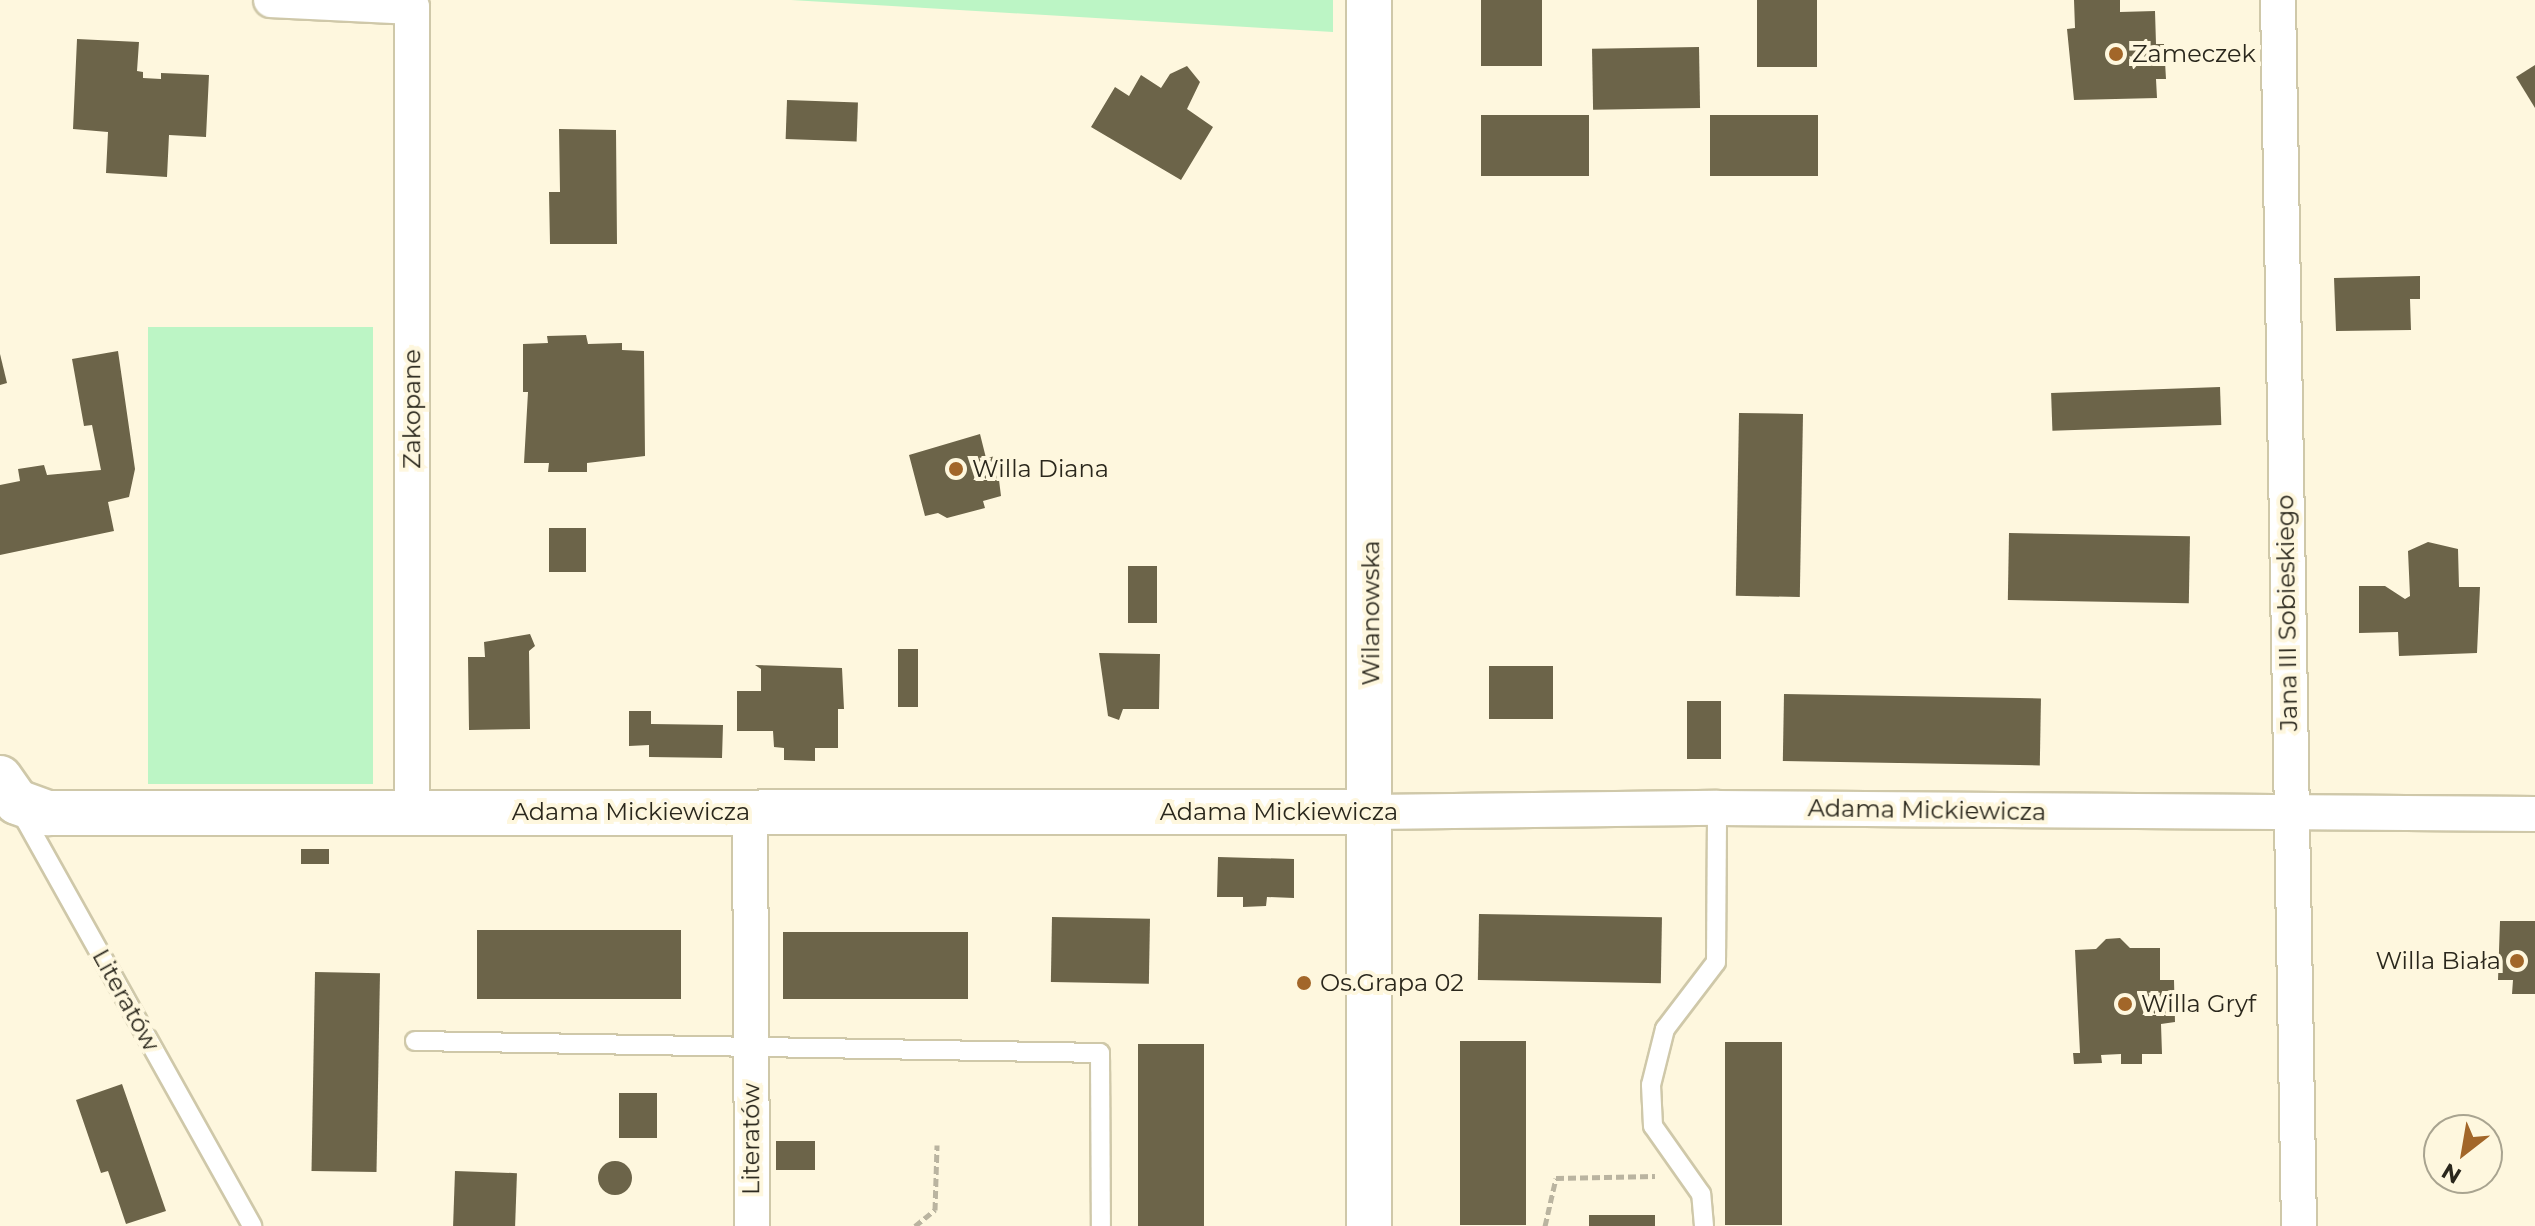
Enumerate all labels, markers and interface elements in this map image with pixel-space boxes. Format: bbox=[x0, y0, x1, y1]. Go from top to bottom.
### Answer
place label: Zameczek bbox=[2132, 40, 2256, 68]
marker: Zameczek bbox=[2107, 45, 2125, 63]
street label: Zakopane bbox=[398, 349, 426, 469]
place label: Willa Diana bbox=[972, 455, 1109, 483]
marker: Willa Diana bbox=[947, 460, 965, 478]
street label: Jana III Sobieskiego bbox=[2271, 495, 2303, 731]
street label: Wilanowska bbox=[1357, 540, 1385, 686]
street label: Adama Mickiewicza bbox=[1808, 794, 2046, 826]
street label: Adama Mickiewicza bbox=[512, 798, 750, 826]
street label: Adama Mickiewicza bbox=[1160, 798, 1398, 826]
street label: Literatów bbox=[86, 944, 166, 1056]
place label: Willa Biała bbox=[2375, 947, 2501, 975]
marker: Willa Biała bbox=[2508, 952, 2526, 970]
place label: Os.Grapa 02 bbox=[1320, 969, 1464, 997]
marker: Os.Grapa 02 bbox=[1295, 974, 1313, 992]
place label: Willa Gryf bbox=[2141, 990, 2256, 1018]
marker: Willa Gryf bbox=[2116, 995, 2134, 1013]
street label: Literatów bbox=[737, 1083, 765, 1195]
north arrow bbox=[2423, 1114, 2503, 1194]
text: N bbox=[2437, 1157, 2466, 1189]

